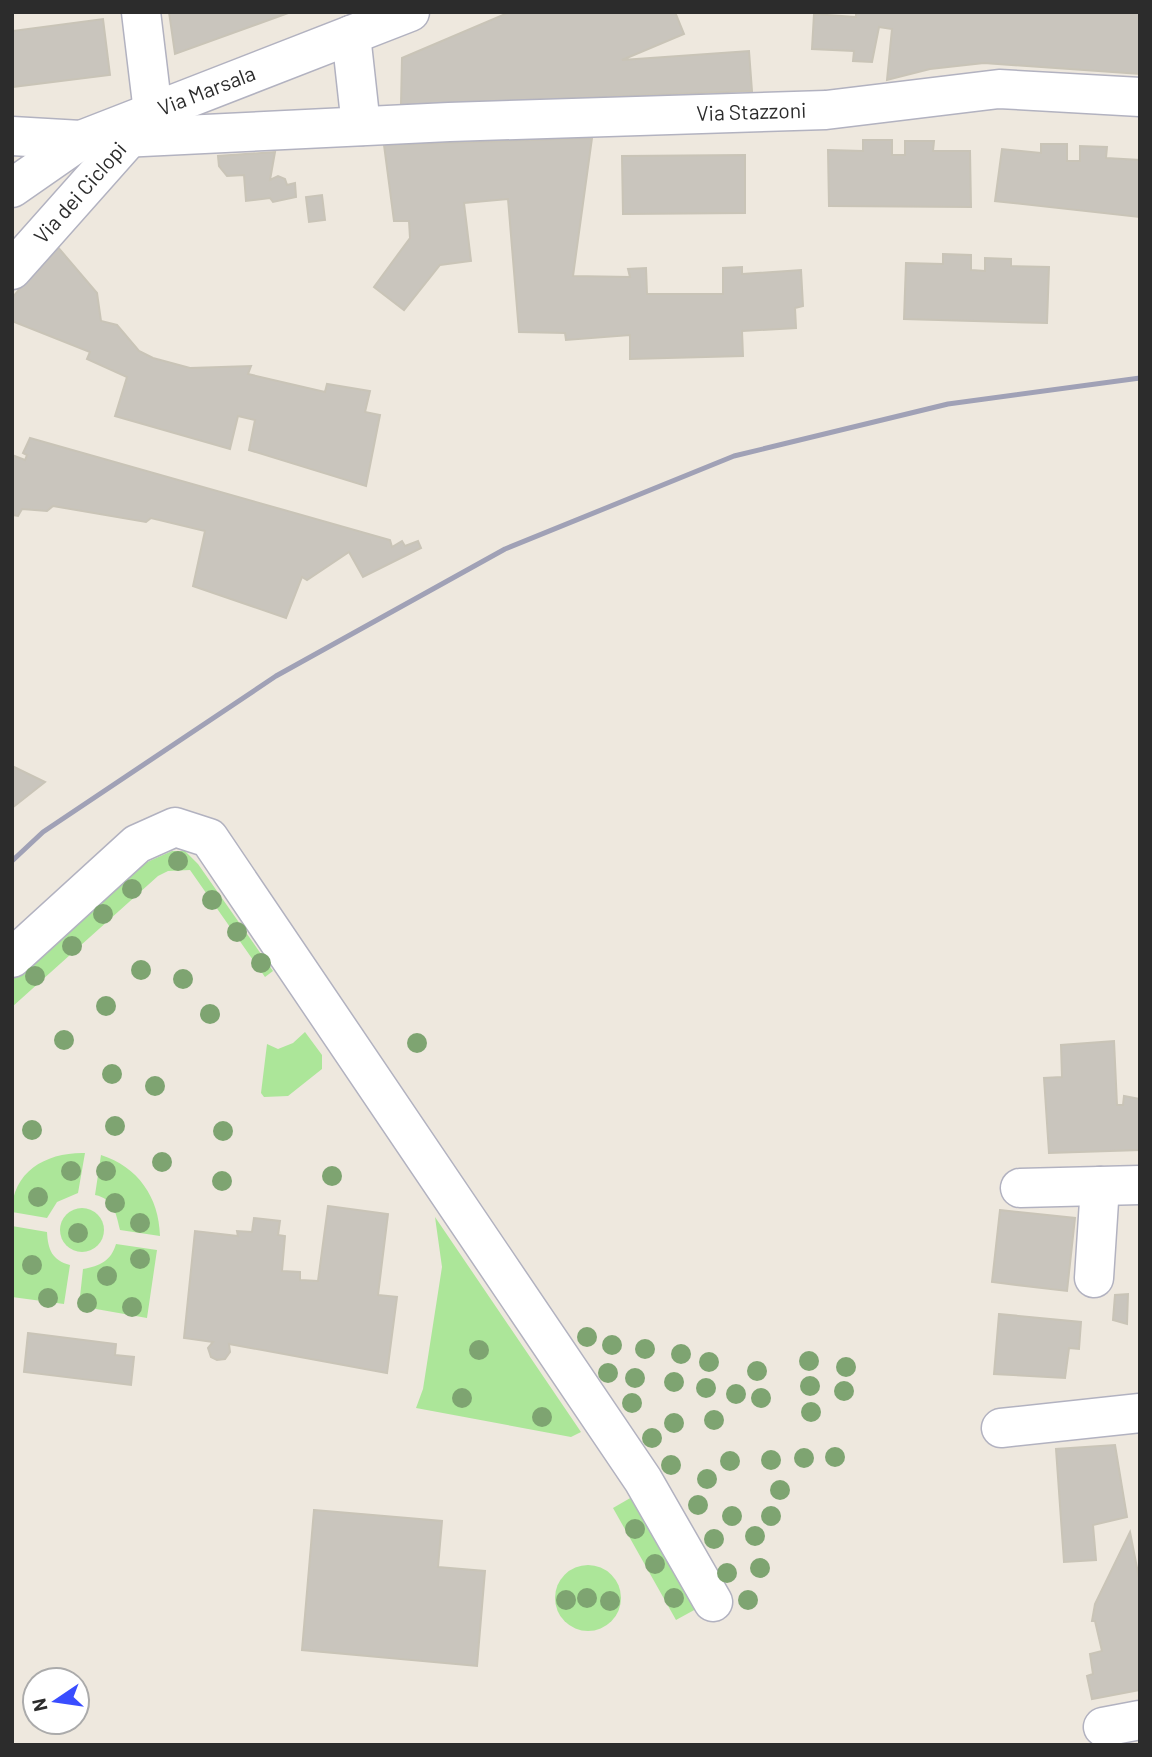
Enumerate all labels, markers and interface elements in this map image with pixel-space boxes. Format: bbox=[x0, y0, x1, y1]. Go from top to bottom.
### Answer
street label: Via Marsala bbox=[154, 59, 258, 120]
street label: Via Stazzoni bbox=[696, 97, 807, 125]
street label: Via dei Ciclopi bbox=[28, 136, 131, 248]
north arrow bbox=[21, 1666, 91, 1736]
text: N bbox=[26, 1696, 52, 1714]

